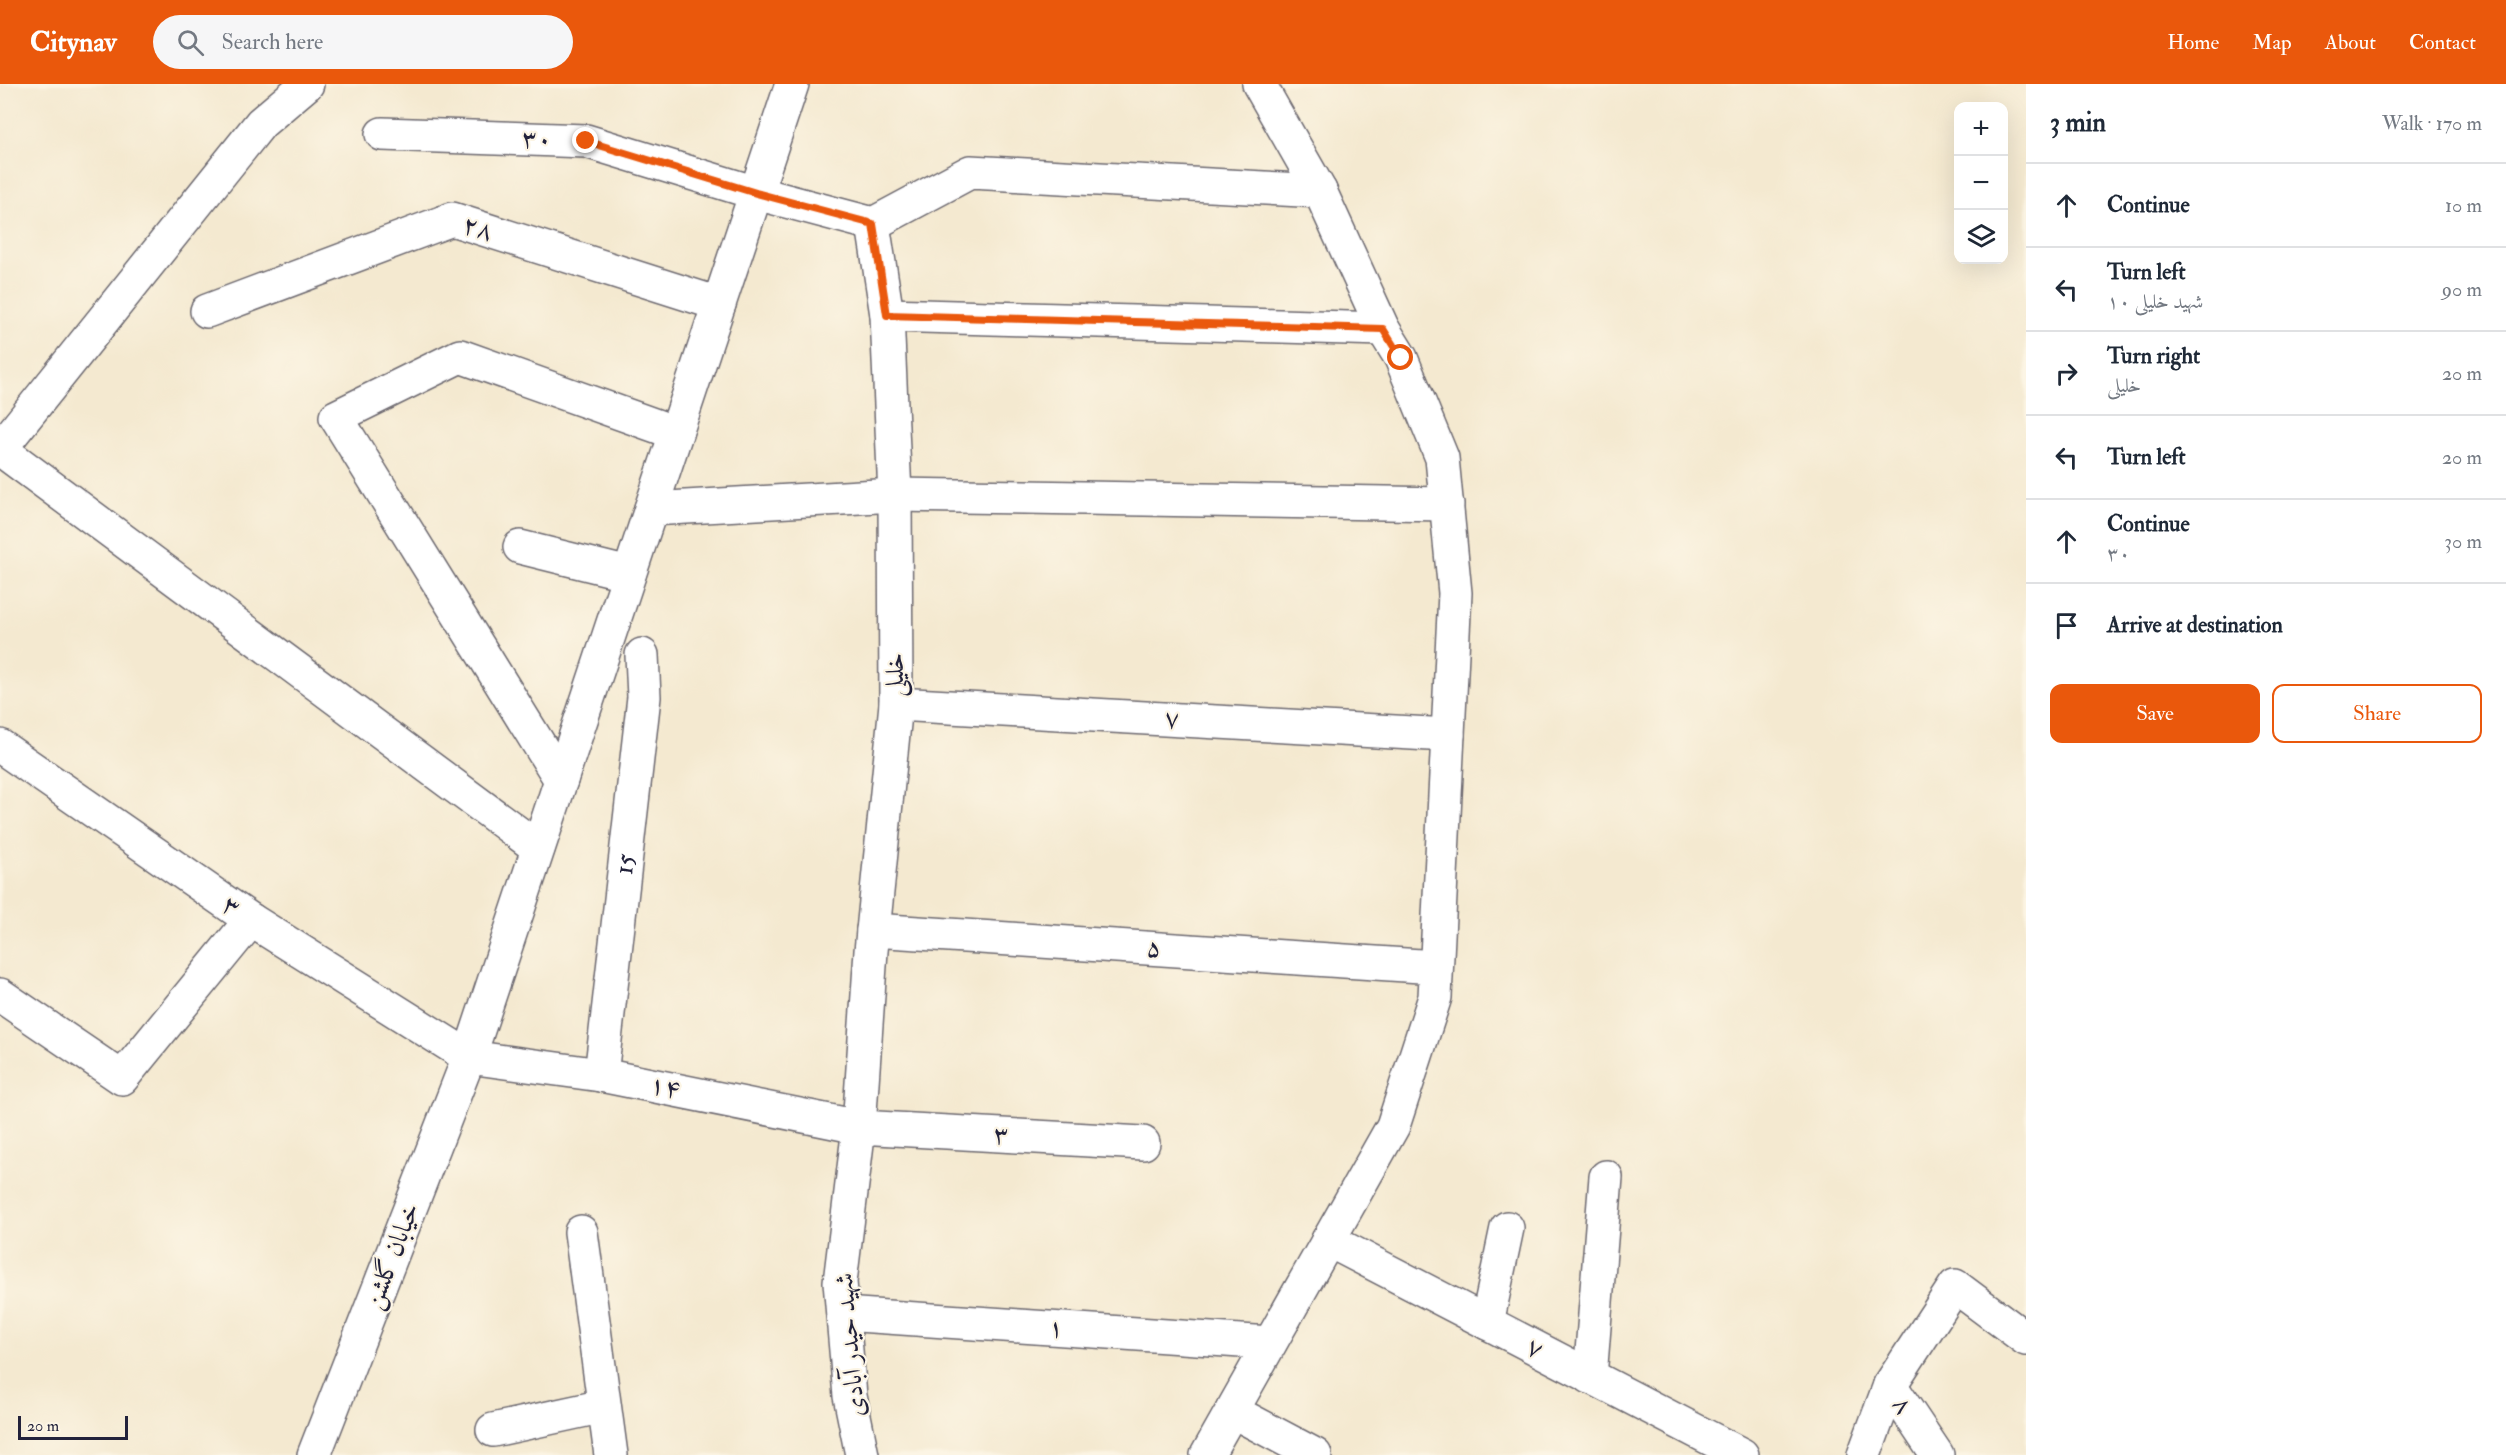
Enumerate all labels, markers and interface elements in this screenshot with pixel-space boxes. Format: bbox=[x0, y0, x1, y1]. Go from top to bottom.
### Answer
search box bbox=[153, 15, 573, 69]
text: Citynav bbox=[30, 25, 117, 60]
icon: search bbox=[174, 26, 207, 59]
text: Search here bbox=[222, 28, 323, 56]
text: Home bbox=[2167, 29, 2219, 56]
text: Map bbox=[2252, 29, 2292, 56]
text: About bbox=[2325, 29, 2376, 56]
text: Contact bbox=[2409, 29, 2476, 56]
map controls bbox=[1954, 102, 2008, 264]
button: + bbox=[1954, 102, 2008, 156]
text: 3 min bbox=[2050, 107, 2106, 139]
text: Walk · 170 m bbox=[2382, 111, 2482, 136]
street label: ۳۰ bbox=[521, 122, 553, 156]
route end bbox=[572, 127, 598, 153]
button: − bbox=[1954, 156, 2008, 210]
icon: ahead bbox=[2050, 189, 2083, 222]
text: Continue bbox=[2107, 191, 2190, 219]
text: 10 m bbox=[2445, 193, 2482, 218]
street label: ۲۸ bbox=[459, 208, 497, 248]
button: layers bbox=[1954, 210, 2008, 264]
text: Turn left bbox=[2107, 258, 2186, 286]
icon: left bbox=[2050, 273, 2083, 306]
text: 90 m bbox=[2442, 277, 2482, 302]
text: شهید خلیلی ۱۰ bbox=[2107, 289, 2203, 314]
text: Turn right bbox=[2107, 342, 2200, 370]
route start bbox=[1387, 344, 1413, 370]
icon: right bbox=[2050, 357, 2083, 390]
text: 20 m bbox=[2442, 361, 2482, 386]
text: خلیلی bbox=[2107, 373, 2141, 398]
icon: left bbox=[2050, 441, 2083, 474]
text: Turn left bbox=[2107, 443, 2186, 471]
text: 20 m bbox=[2442, 445, 2482, 470]
text: Continue bbox=[2107, 510, 2190, 538]
icon: ahead bbox=[2050, 525, 2083, 558]
text: 30 m bbox=[2444, 529, 2482, 554]
text: ۳۰ bbox=[2107, 541, 2130, 566]
icon: arrive bbox=[2050, 609, 2083, 642]
text: Arrive at destination bbox=[2107, 611, 2283, 639]
street label: خلیلی bbox=[879, 653, 913, 697]
button: Save bbox=[2050, 684, 2260, 743]
button: Share bbox=[2272, 684, 2482, 743]
street label: ۷ bbox=[1164, 703, 1180, 735]
street label: 15 bbox=[608, 852, 642, 876]
street label: ۳ bbox=[216, 889, 246, 923]
street label: ۵ bbox=[1145, 932, 1163, 964]
street label: ۱۴ bbox=[647, 1068, 683, 1106]
street label: ۳ bbox=[993, 1119, 1009, 1151]
street label: خیابان گلشن bbox=[357, 1198, 428, 1314]
street label: شهید حیدر آبادی bbox=[828, 1272, 872, 1418]
street label: ۱ bbox=[1047, 1312, 1065, 1344]
street label: ۷ bbox=[1521, 1330, 1549, 1366]
street label: ۸ bbox=[1885, 1390, 1921, 1420]
scale bar bbox=[18, 1413, 128, 1440]
text: 20 m bbox=[27, 1416, 59, 1436]

